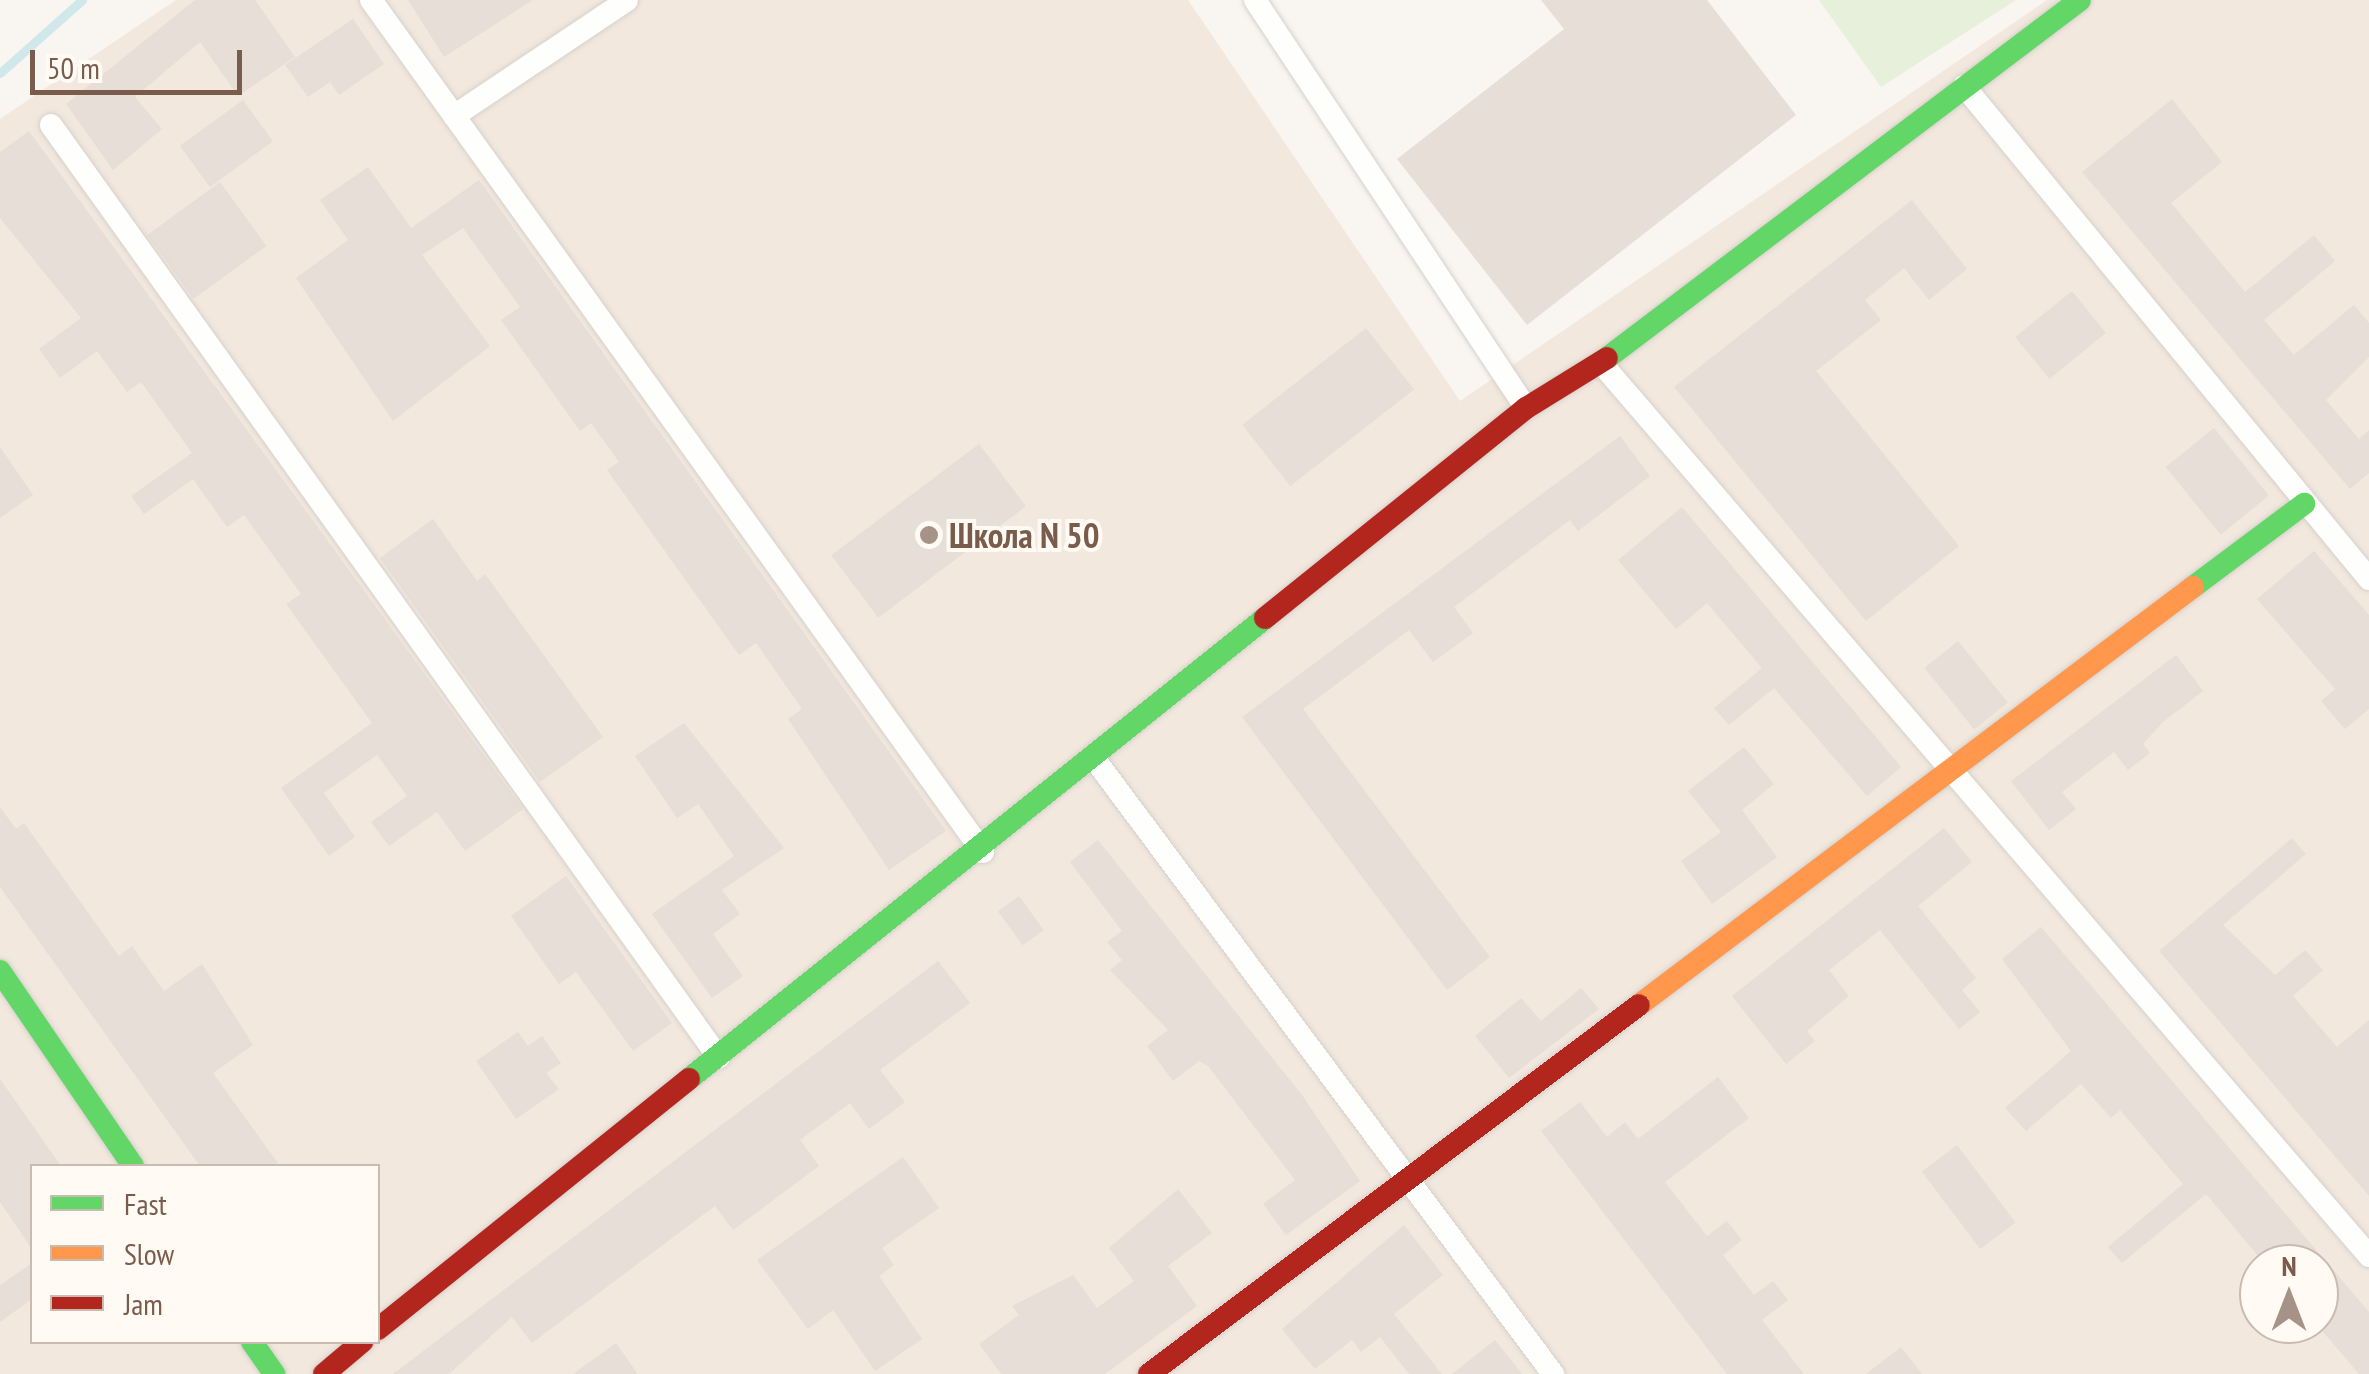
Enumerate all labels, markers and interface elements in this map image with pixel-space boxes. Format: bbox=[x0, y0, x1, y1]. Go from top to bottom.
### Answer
scale bar bbox=[35, 30, 248, 92]
text: 50 m bbox=[47, 48, 100, 87]
place label: Школа N 50 bbox=[949, 514, 1100, 556]
marker: Школа N 50 bbox=[918, 524, 940, 546]
legend bbox=[30, 1164, 380, 1344]
text: Fast bbox=[124, 1184, 167, 1223]
text: Slow bbox=[124, 1234, 174, 1273]
north arrow bbox=[2239, 1244, 2339, 1344]
text: N bbox=[2281, 1247, 2297, 1284]
text: Jam bbox=[124, 1284, 163, 1323]

